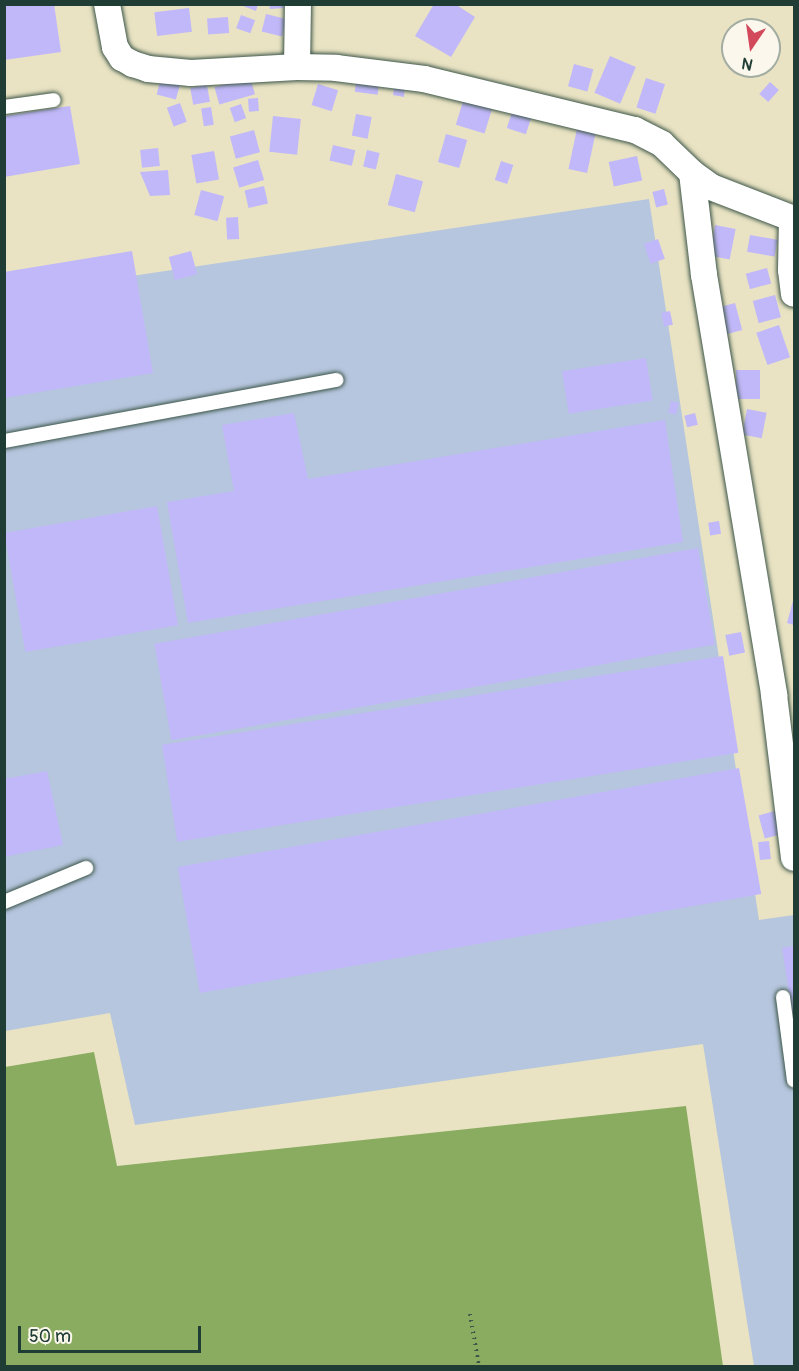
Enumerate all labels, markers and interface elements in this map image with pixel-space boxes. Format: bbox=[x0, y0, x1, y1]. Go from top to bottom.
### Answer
north arrow bbox=[721, 18, 781, 78]
text: N bbox=[740, 53, 755, 75]
scale bar bbox=[21, 1314, 204, 1352]
text: 50 m bbox=[29, 1325, 71, 1348]

